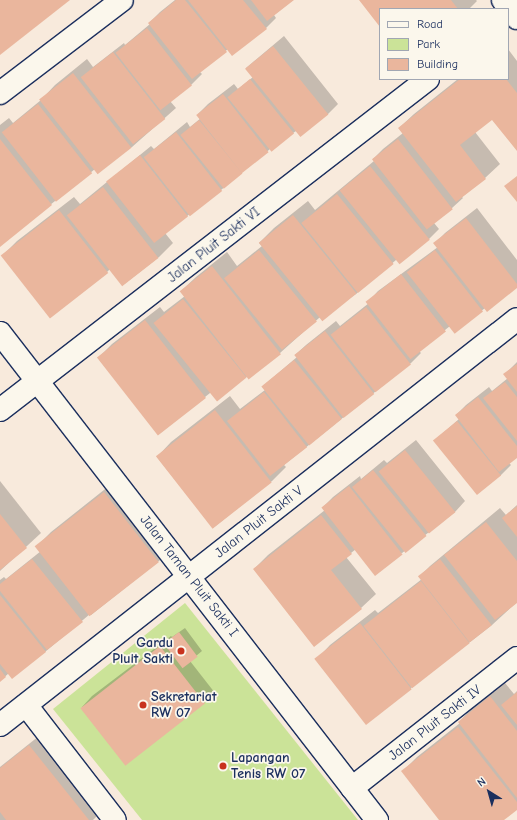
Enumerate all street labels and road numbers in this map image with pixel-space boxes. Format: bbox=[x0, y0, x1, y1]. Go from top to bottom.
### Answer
street label: Jalan Pluit Sakti VI bbox=[164, 204, 264, 286]
street label: Jalan Pluit Sakti V bbox=[212, 482, 306, 562]
street label: Jalan Taman Pluit Sakti I bbox=[136, 512, 242, 640]
street label: Jalan Pluit Sakti IV bbox=[385, 682, 485, 764]

